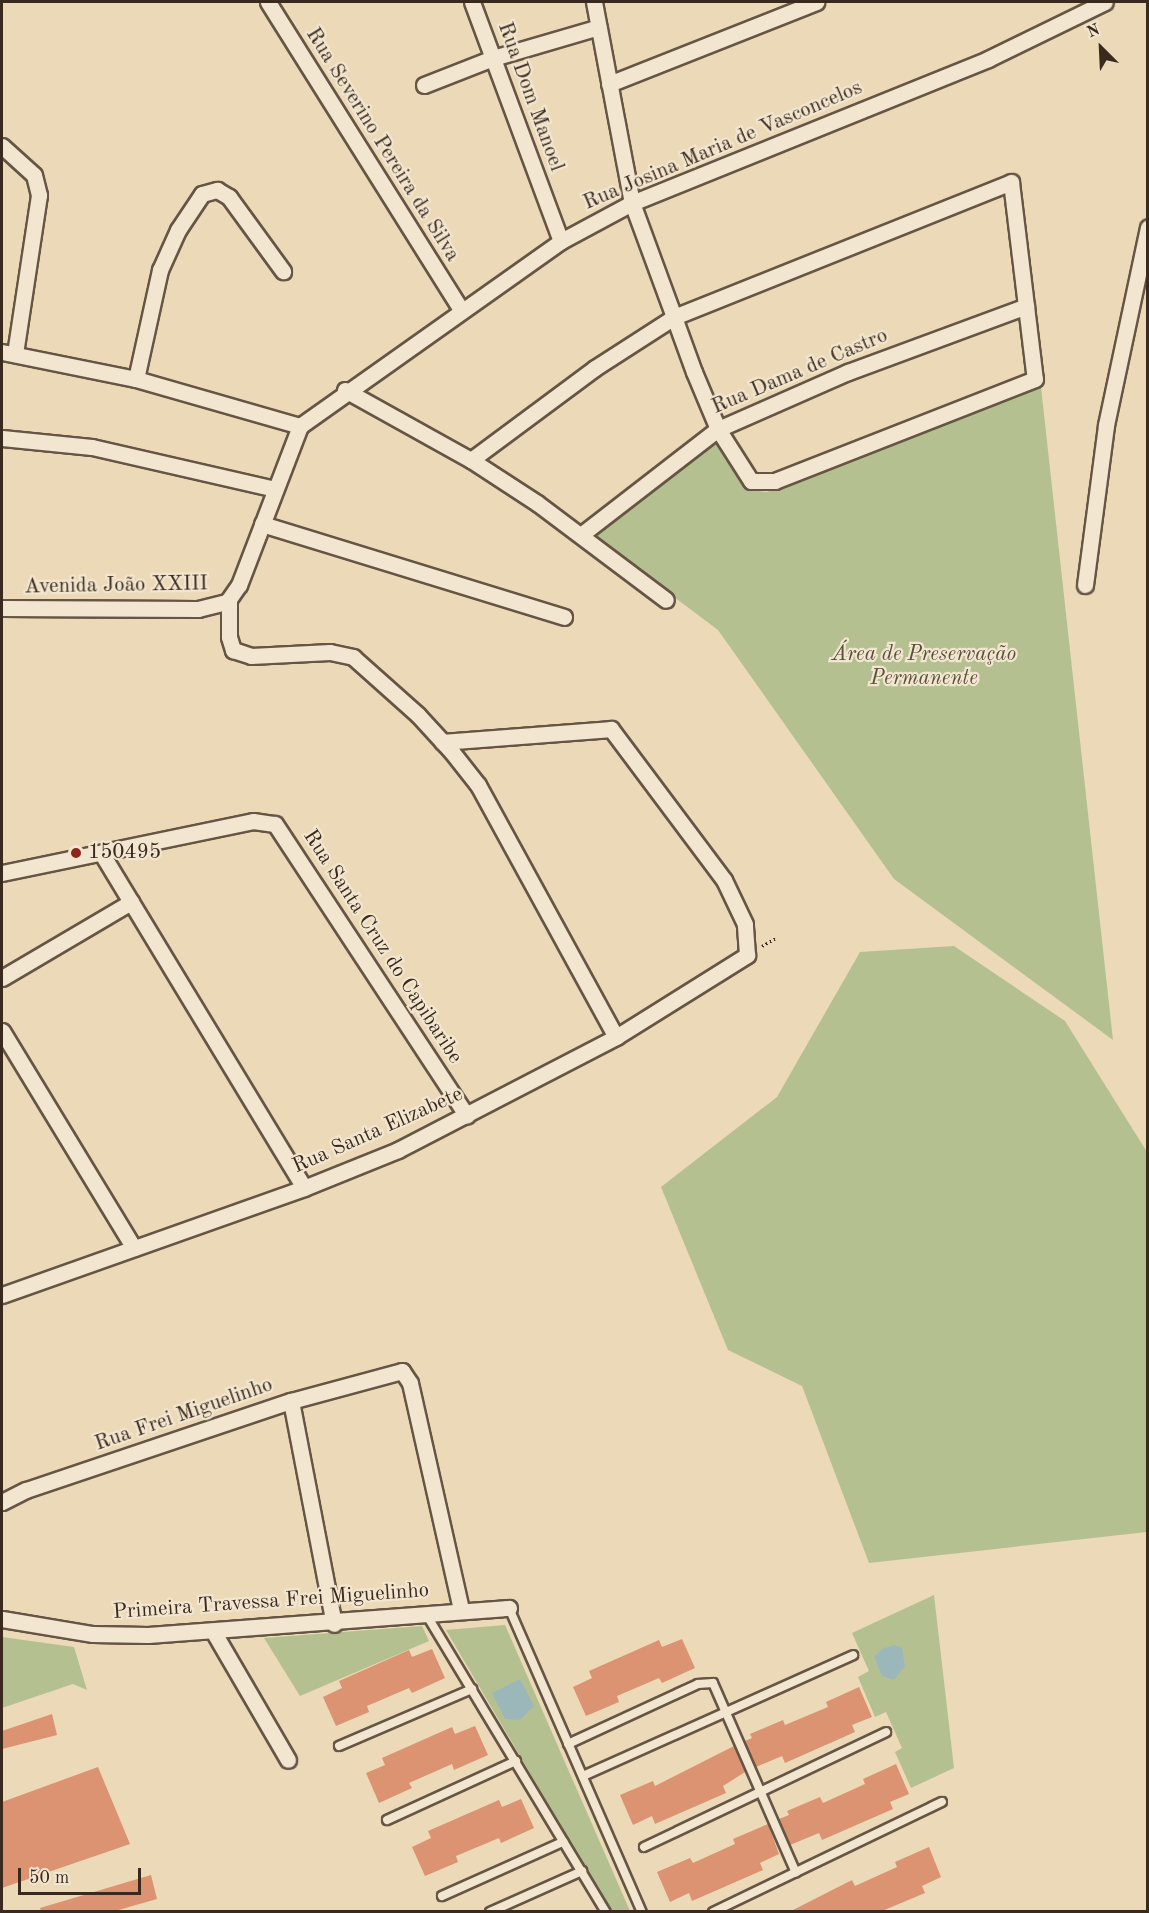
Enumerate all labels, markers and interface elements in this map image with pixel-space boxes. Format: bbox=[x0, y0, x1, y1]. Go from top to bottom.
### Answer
north arrow bbox=[1071, 18, 1131, 78]
street label: Rua Dom Manoel bbox=[491, 19, 569, 175]
text: N bbox=[1085, 22, 1103, 41]
street label: Rua Severino Pereira da Silva bbox=[300, 23, 464, 267]
street label: Rua Josina Maria de Vasconcelos bbox=[580, 76, 866, 216]
street label: Rua Dama de Castro bbox=[708, 324, 892, 420]
street label: Avenida João XXIII bbox=[24, 572, 208, 600]
park label: Área de Preservação Permanente bbox=[832, 642, 1016, 692]
street label: Rua Santa Cruz do Capibaribe bbox=[297, 825, 467, 1069]
place label: 150495 bbox=[88, 840, 161, 866]
marker: 150495 bbox=[69, 846, 83, 860]
street label: Rua Santa Elizabete bbox=[289, 1082, 467, 1180]
street label: Rua Frei Miguelinho bbox=[92, 1373, 276, 1457]
street label: Primeira Travessa Frei Miguelinho bbox=[112, 1578, 430, 1626]
scale bar bbox=[21, 1856, 144, 1894]
text: 50 m bbox=[29, 1869, 69, 1887]

